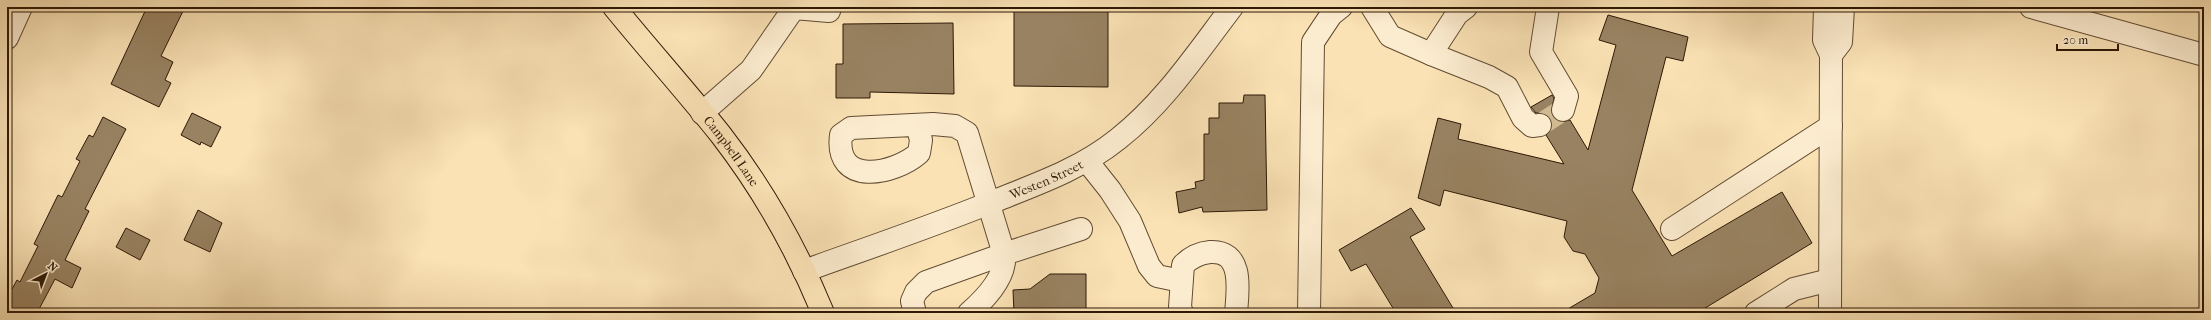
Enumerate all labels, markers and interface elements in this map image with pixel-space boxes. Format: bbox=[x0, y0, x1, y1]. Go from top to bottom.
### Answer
scale bar bbox=[2057, 26, 2118, 52]
text: 20 m bbox=[2063, 33, 2088, 47]
street label: Campbell Lane bbox=[701, 113, 762, 190]
street label: Westen Street bbox=[1006, 157, 1086, 203]
north arrow bbox=[26, 254, 66, 294]
text: N bbox=[45, 259, 60, 275]

